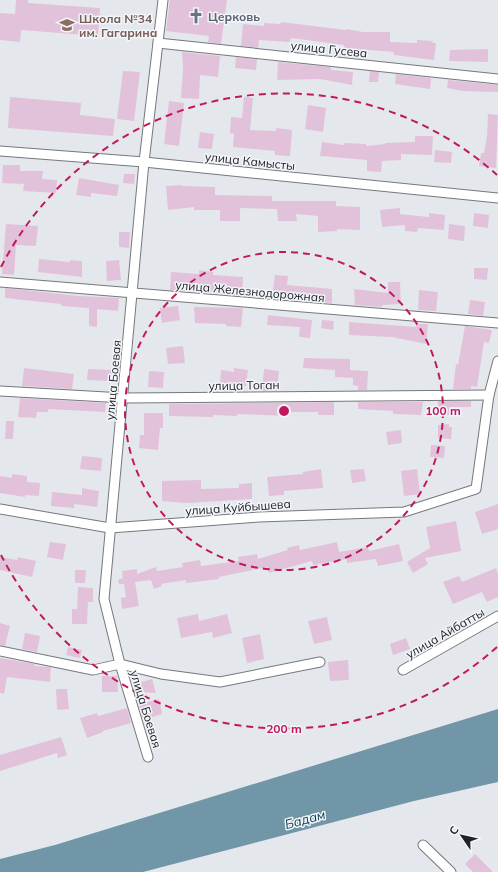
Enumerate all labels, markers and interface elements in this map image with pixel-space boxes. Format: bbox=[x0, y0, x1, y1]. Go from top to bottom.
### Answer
church icon: Церковь bbox=[187, 7, 205, 25]
place label: Церковь bbox=[208, 9, 260, 24]
place label: Школа №34 им. Гагарина bbox=[79, 11, 157, 40]
school or university icon: Школа №34 им. Гагарина bbox=[58, 16, 76, 34]
street label: улица Гусева bbox=[290, 38, 368, 60]
street label: улица Камысты bbox=[204, 149, 296, 173]
street label: улица Железнодорожная bbox=[175, 277, 325, 305]
street label: улица Боевая bbox=[102, 339, 124, 421]
street label: улица Тоган bbox=[208, 377, 280, 393]
text: 100 m bbox=[425, 403, 461, 418]
centre of rings bbox=[277, 404, 291, 418]
street label: улица Куйбышева bbox=[185, 496, 291, 518]
street label: улица Айбатты bbox=[403, 604, 487, 662]
street label: улица Боевая bbox=[127, 668, 165, 750]
text: 200 m bbox=[266, 721, 302, 736]
water label: Бадам bbox=[283, 806, 327, 832]
north arrow bbox=[442, 816, 482, 856]
text: С bbox=[446, 823, 462, 837]

